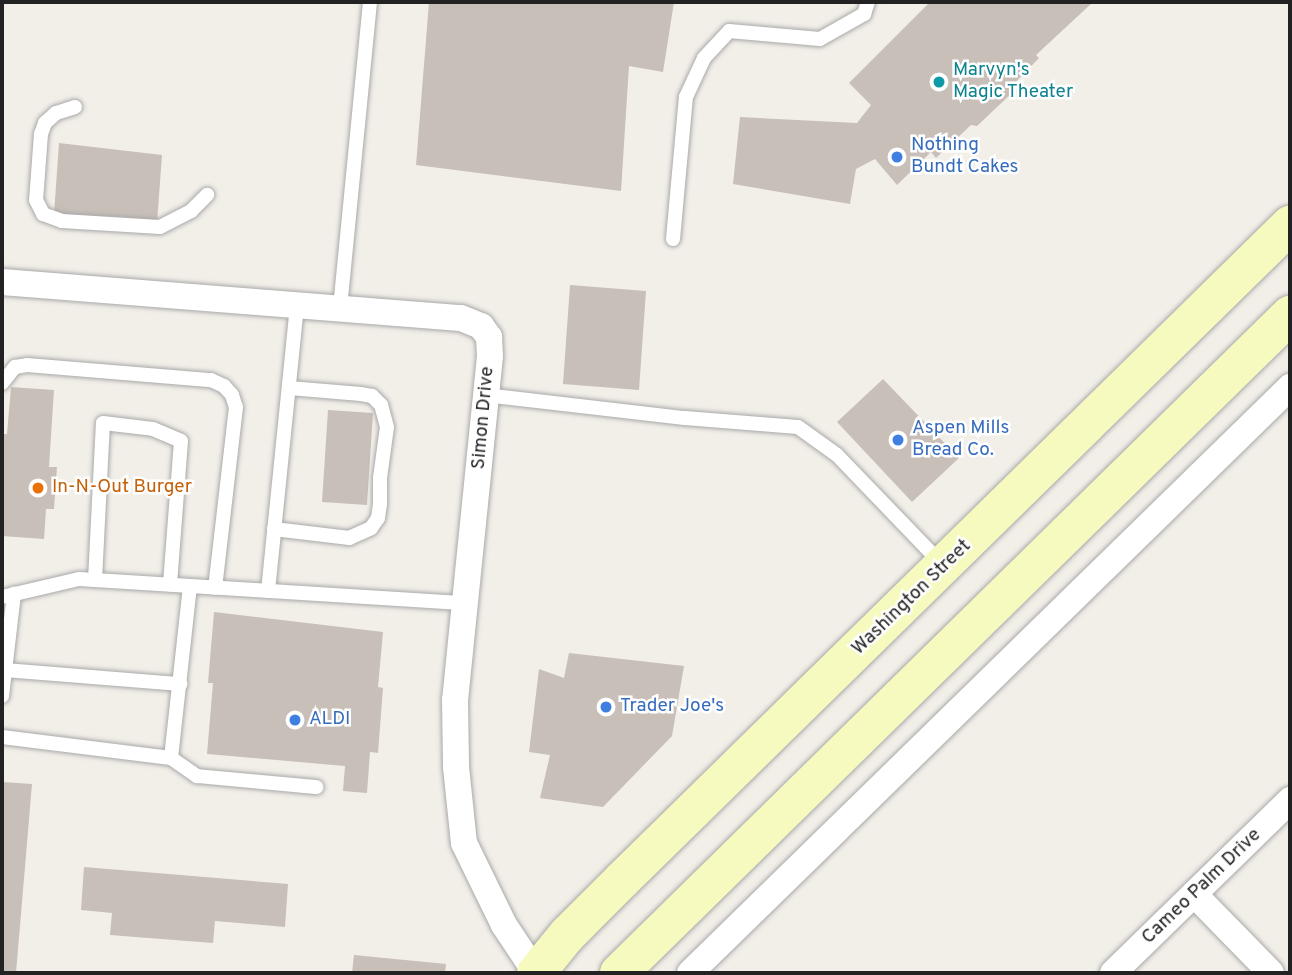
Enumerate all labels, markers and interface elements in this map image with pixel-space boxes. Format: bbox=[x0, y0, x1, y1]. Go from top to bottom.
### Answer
place label: Marvyn's Magic Theater bbox=[953, 60, 1074, 104]
marker: Marvyn's Magic Theater bbox=[931, 74, 947, 90]
place label: Nothing Bundt Cakes bbox=[911, 135, 1018, 179]
marker: Nothing Bundt Cakes bbox=[889, 149, 905, 165]
street label: Simon Drive bbox=[468, 366, 500, 470]
place label: Aspen Mills Bread Co. bbox=[912, 418, 1009, 462]
marker: Aspen Mills Bread Co. bbox=[890, 432, 906, 448]
place label: In-N-Out Burger bbox=[52, 477, 192, 499]
marker: In-N-Out Burger bbox=[30, 480, 46, 496]
street label: Washington Street bbox=[848, 535, 976, 661]
place label: Trader Joe's bbox=[620, 696, 724, 718]
marker: Trader Joe's bbox=[598, 699, 614, 715]
place label: ALDI bbox=[309, 709, 350, 731]
marker: ALDI bbox=[287, 712, 303, 728]
street label: Cameo Palm Drive bbox=[1138, 824, 1266, 950]

